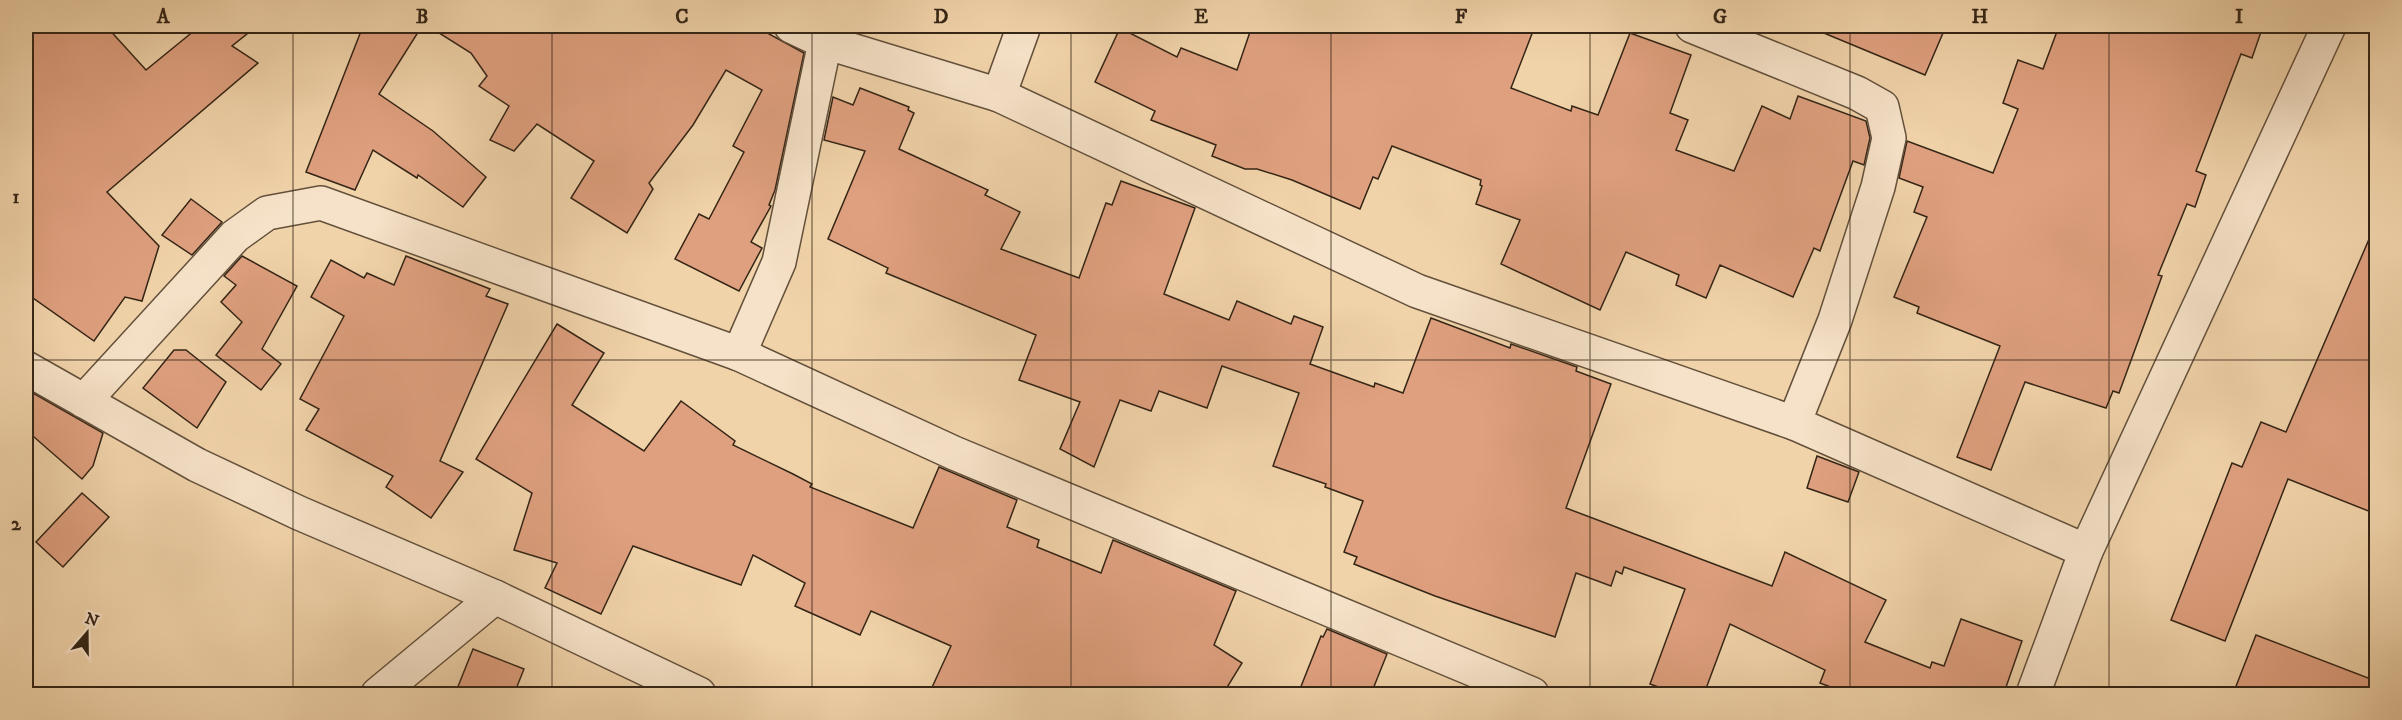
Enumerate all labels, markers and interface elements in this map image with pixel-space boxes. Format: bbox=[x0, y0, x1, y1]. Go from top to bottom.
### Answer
text: A bbox=[156, 5, 171, 30]
text: B bbox=[416, 5, 428, 30]
text: C bbox=[675, 5, 689, 30]
text: D bbox=[934, 5, 949, 30]
text: E bbox=[1194, 5, 1208, 30]
text: F bbox=[1455, 5, 1468, 30]
text: G bbox=[1713, 5, 1727, 30]
text: H bbox=[1972, 5, 1989, 30]
text: I bbox=[2235, 5, 2243, 30]
text: 1 bbox=[12, 185, 20, 210]
text: 2 bbox=[11, 512, 22, 537]
north arrow bbox=[57, 603, 117, 663]
text: N bbox=[82, 608, 101, 631]

